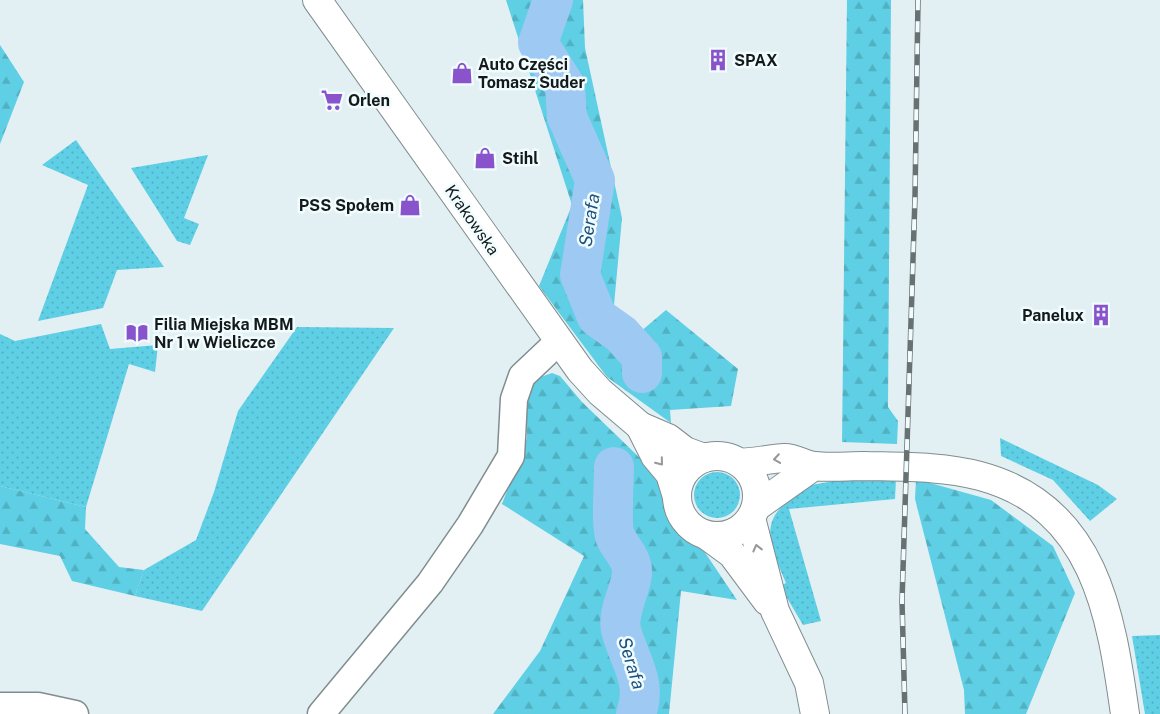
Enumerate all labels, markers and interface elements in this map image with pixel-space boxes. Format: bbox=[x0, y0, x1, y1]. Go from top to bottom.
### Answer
building icon: SPAX bbox=[705, 47, 731, 73]
place label: SPAX bbox=[734, 51, 778, 70]
place label: Auto Części Tomasz Suder bbox=[478, 55, 586, 92]
shop icon: Auto Części Tomasz Suder bbox=[449, 60, 475, 86]
supermarket icon: Orlen bbox=[319, 87, 345, 113]
place label: Orlen bbox=[348, 91, 390, 110]
shop icon: Stihl bbox=[472, 145, 498, 171]
place label: Stihl bbox=[502, 149, 539, 168]
street label: Krakowska bbox=[441, 181, 503, 259]
shop icon: PSS Społem bbox=[397, 192, 423, 218]
water label: Serafa bbox=[574, 192, 604, 248]
place label: PSS Społem bbox=[299, 196, 394, 215]
building icon: Panelux bbox=[1088, 302, 1114, 328]
place label: Panelux bbox=[1022, 306, 1085, 325]
place label: Filia Miejska MBM Nr 1 w Wieliczce bbox=[154, 315, 294, 352]
library icon: Filia Miejska MBM Nr 1 w Wieliczce bbox=[124, 320, 150, 346]
one-way arrow bbox=[773, 454, 782, 464]
one-way arrow bbox=[654, 456, 662, 465]
one-way arrow bbox=[752, 544, 763, 553]
water label: Serafa bbox=[614, 634, 650, 692]

